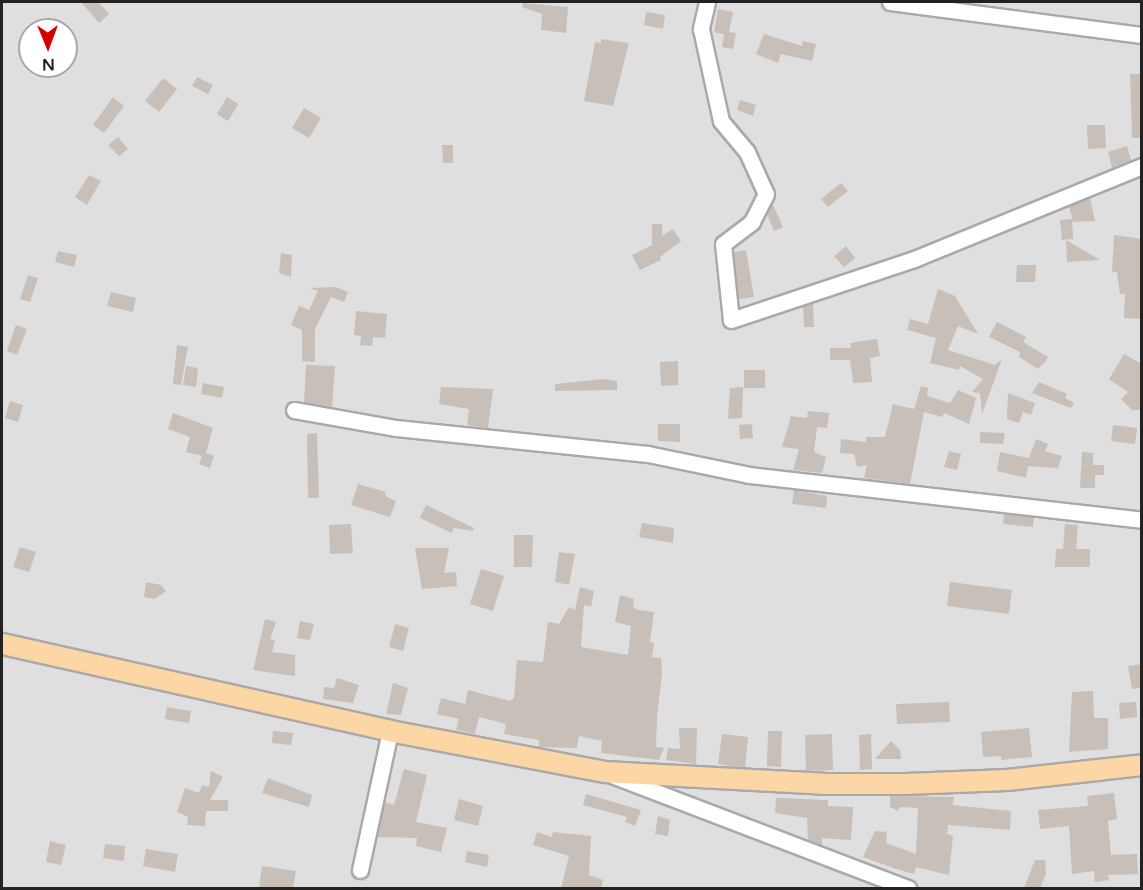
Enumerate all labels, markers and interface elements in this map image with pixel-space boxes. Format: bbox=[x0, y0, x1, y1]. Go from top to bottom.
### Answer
north arrow bbox=[18, 18, 78, 78]
text: N bbox=[42, 54, 55, 74]

